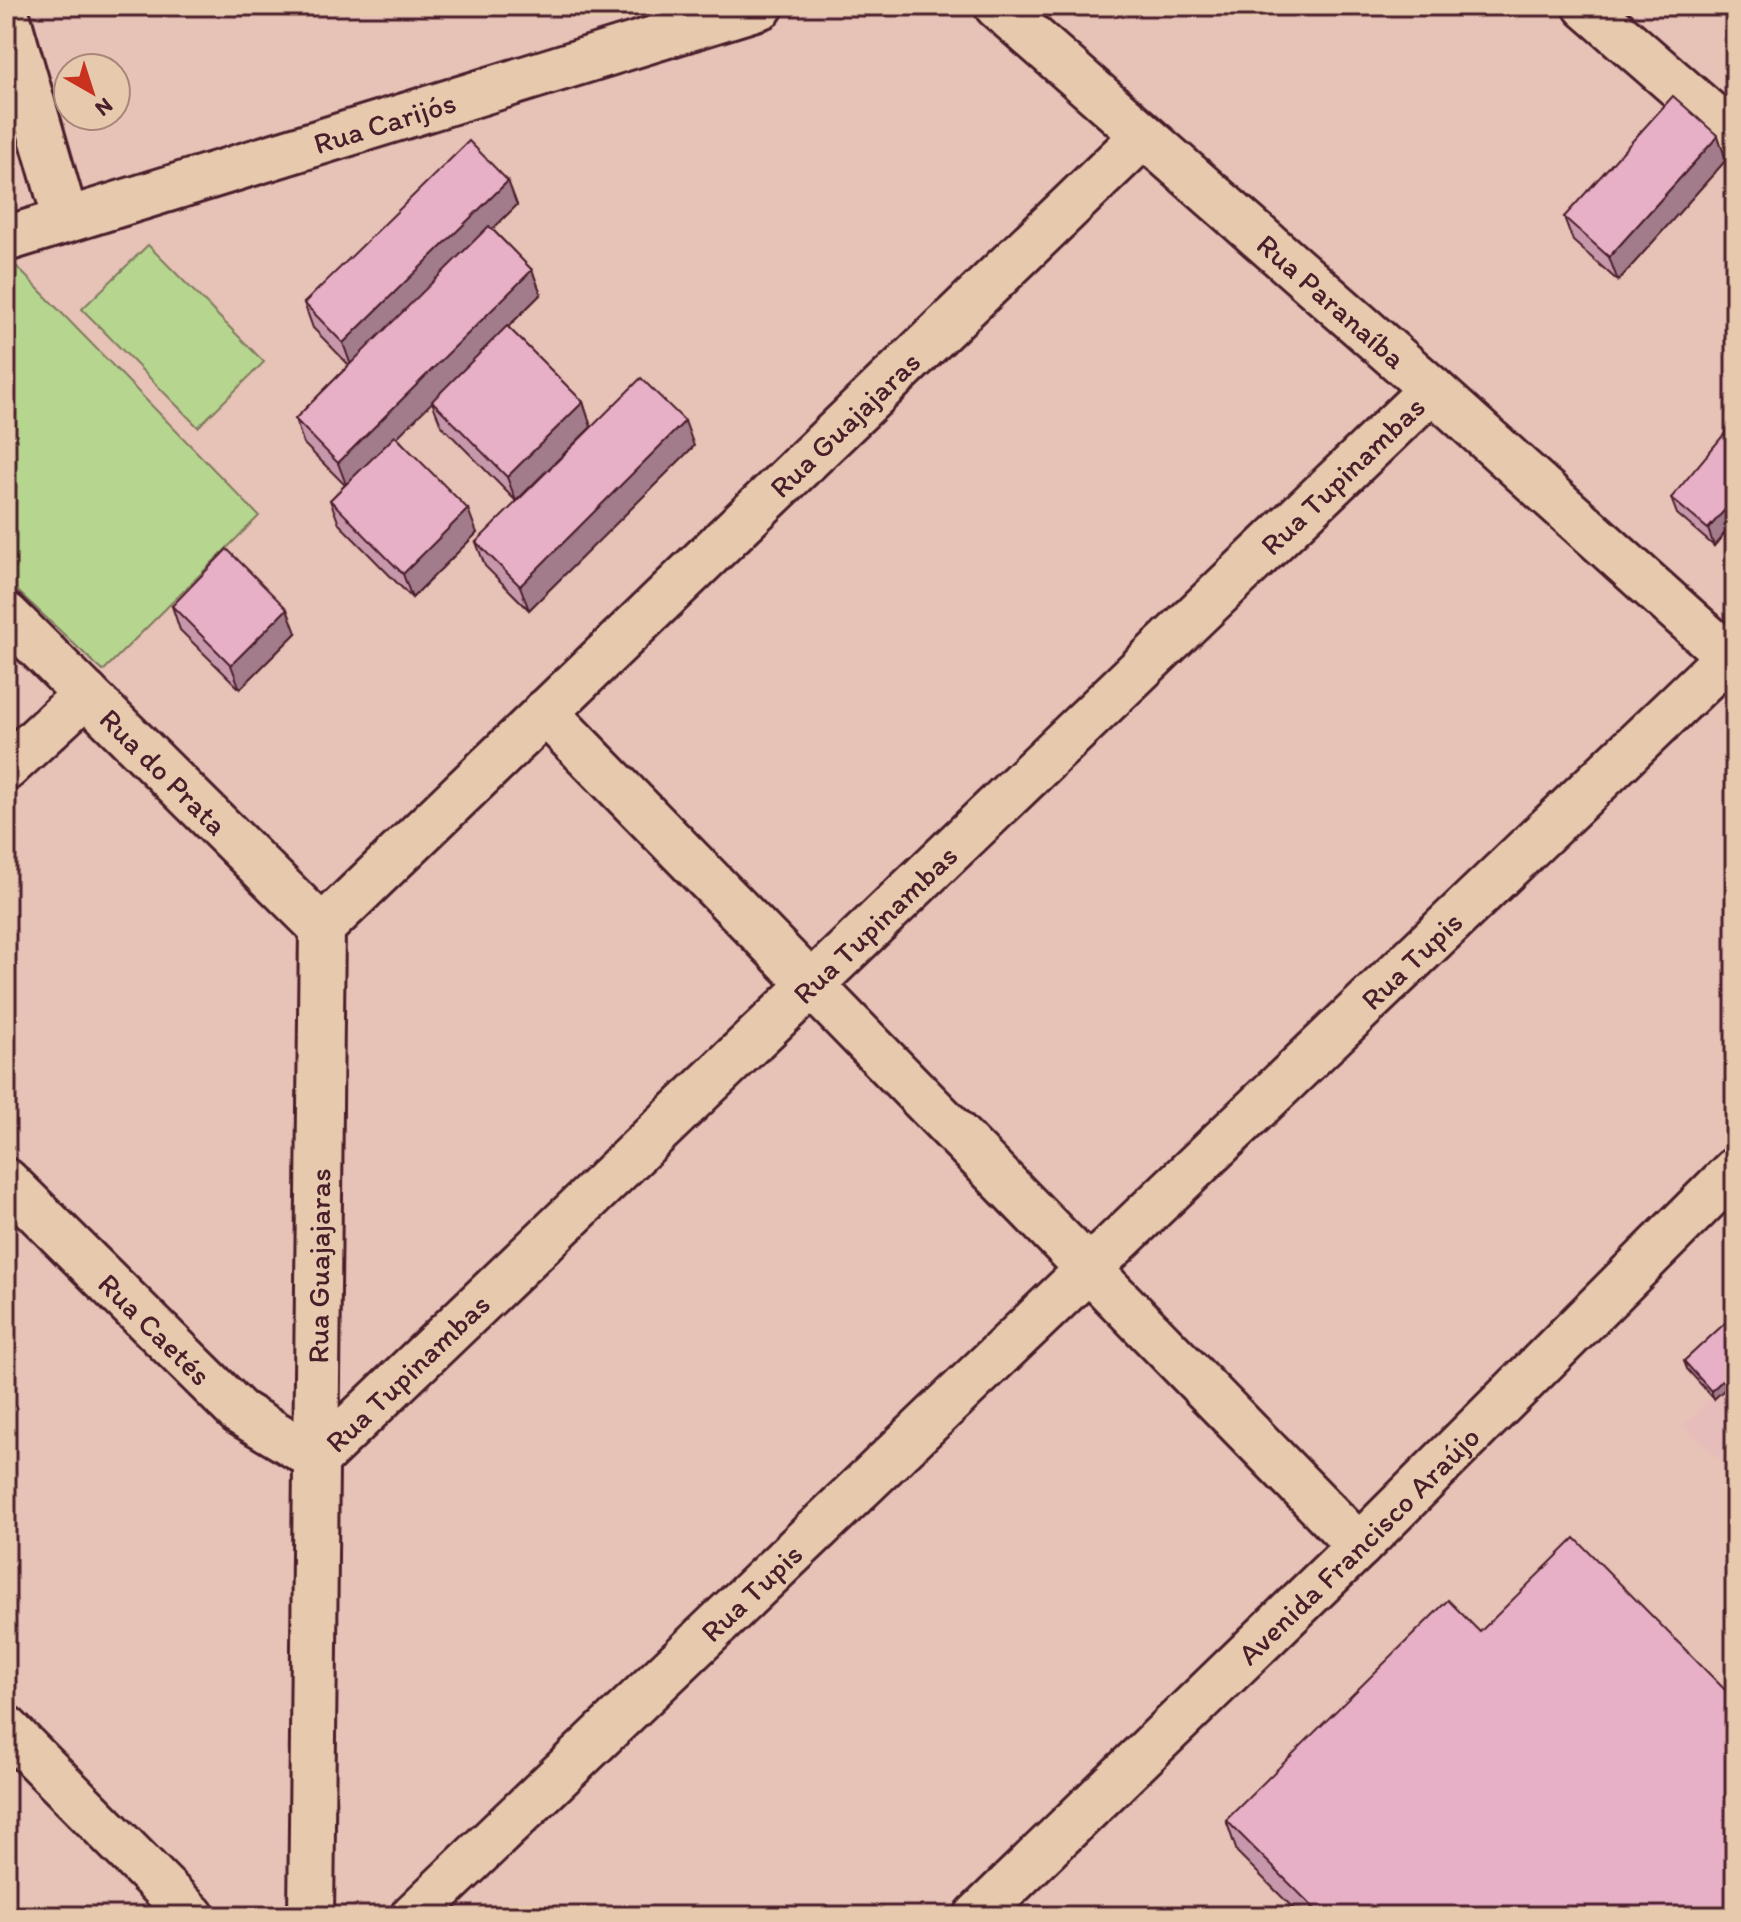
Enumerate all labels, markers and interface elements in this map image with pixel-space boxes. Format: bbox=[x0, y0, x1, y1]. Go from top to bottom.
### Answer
north arrow bbox=[52, 52, 132, 132]
street label: Rua Carijós bbox=[309, 83, 460, 162]
text: N bbox=[90, 92, 119, 122]
street label: Rua Paranaíba bbox=[1250, 225, 1414, 376]
street label: Rua Guajajaras bbox=[761, 343, 928, 505]
street label: Rua Tupinambas bbox=[1252, 388, 1432, 563]
street label: Rua do Prata bbox=[92, 700, 236, 843]
street label: Rua Tupinambas bbox=[785, 836, 965, 1011]
street label: Rua Tupis bbox=[1353, 903, 1470, 1017]
street label: Rua Guajajaras bbox=[299, 1168, 338, 1364]
street label: Rua Caetés bbox=[91, 1265, 219, 1393]
street label: Rua Tupinambas bbox=[317, 1285, 497, 1460]
street label: Avenida Francisco Araújo bbox=[1230, 1418, 1487, 1672]
street label: Rua Tupis bbox=[692, 1535, 810, 1649]

